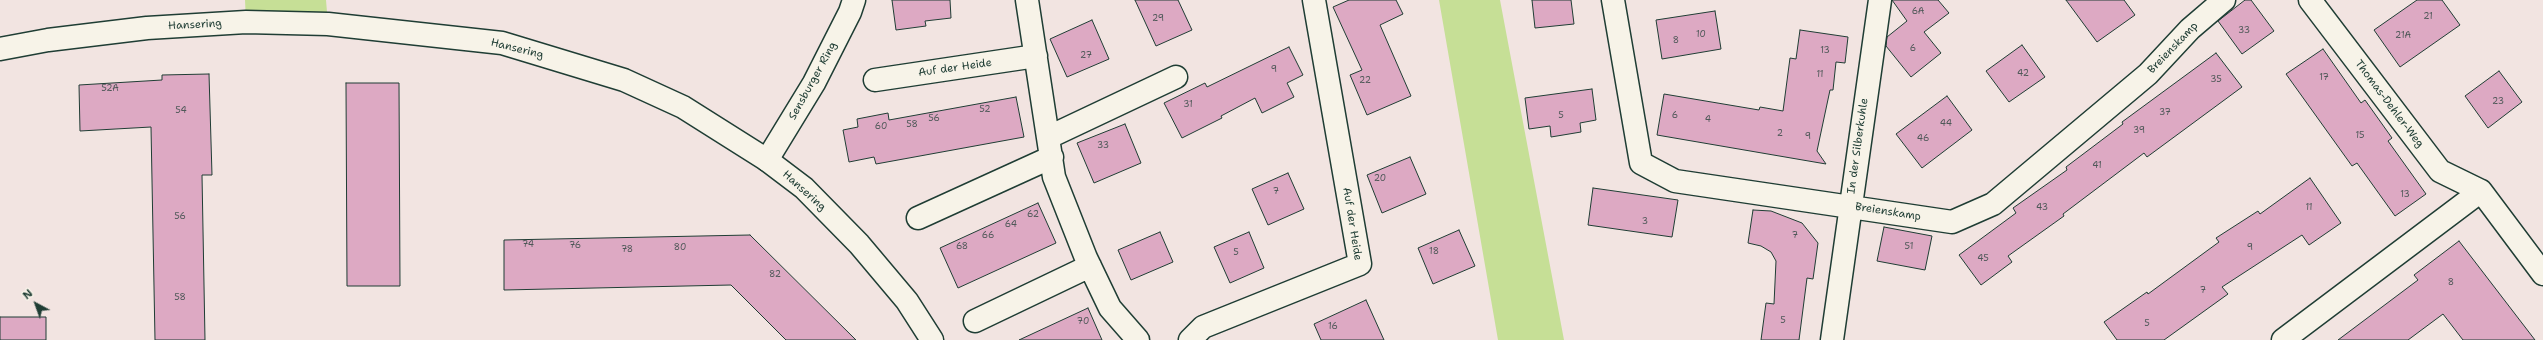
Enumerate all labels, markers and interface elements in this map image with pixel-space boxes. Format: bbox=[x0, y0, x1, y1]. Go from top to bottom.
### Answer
house number: 6A bbox=[1912, 7, 1924, 17]
house number: 21 bbox=[2423, 12, 2433, 22]
house number: 29 bbox=[1152, 14, 1164, 24]
street label: Hansering bbox=[168, 17, 222, 33]
street label: Breienskamp bbox=[2145, 19, 2201, 77]
house number: 33 bbox=[2238, 26, 2250, 36]
house number: 10 bbox=[1696, 30, 1706, 40]
house number: 21A bbox=[2395, 31, 2411, 41]
street label: Hansering bbox=[489, 36, 545, 62]
house number: 8 bbox=[1673, 36, 1679, 46]
street label: Sensburger Ring bbox=[786, 40, 840, 122]
house number: 6 bbox=[1910, 44, 1916, 54]
house number: 13 bbox=[1820, 46, 1830, 56]
house number: 27 bbox=[1080, 51, 1092, 61]
street label: Auf der Heide bbox=[917, 56, 993, 80]
street label: Thomas-Dehler-Weg bbox=[2352, 58, 2426, 150]
house number: 9 bbox=[1271, 65, 1277, 75]
house number: 42 bbox=[2017, 69, 2029, 79]
house number: 11 bbox=[1816, 70, 1824, 80]
house number: 17 bbox=[2319, 73, 2329, 83]
house number: 35 bbox=[2210, 75, 2222, 85]
house number: 22 bbox=[1359, 76, 1371, 86]
house number: 52A bbox=[101, 84, 119, 94]
street label: In der Silberkuhle bbox=[1845, 97, 1871, 195]
house number: 23 bbox=[2492, 97, 2504, 107]
house number: 31 bbox=[1183, 100, 1193, 110]
house number: 52 bbox=[979, 105, 991, 115]
house number: 54 bbox=[175, 106, 187, 116]
house number: 37 bbox=[2159, 108, 2171, 118]
house number: 5 bbox=[1558, 111, 1564, 121]
house number: 6 bbox=[1672, 111, 1678, 121]
house number: 56 bbox=[928, 114, 940, 124]
house number: 4 bbox=[1705, 115, 1711, 125]
house number: 44 bbox=[1940, 119, 1952, 129]
house number: 58 bbox=[906, 120, 918, 130]
house number: 60 bbox=[875, 122, 887, 132]
house number: 39 bbox=[2133, 126, 2145, 136]
house number: 2 bbox=[1777, 129, 1783, 139]
house number: 15 bbox=[2355, 131, 2365, 141]
house number: 9 bbox=[1805, 132, 1811, 142]
house number: 46 bbox=[1917, 134, 1929, 144]
house number: 33 bbox=[1097, 141, 1109, 151]
house number: 41 bbox=[2092, 161, 2102, 171]
street label: Hansering bbox=[780, 168, 828, 214]
house number: 20 bbox=[1374, 174, 1386, 184]
street label: Auf der Heide bbox=[1340, 186, 1364, 262]
house number: 7 bbox=[1273, 187, 1279, 197]
house number: 13 bbox=[2400, 190, 2410, 200]
street label: Breienskamp bbox=[1854, 200, 1922, 224]
house number: 43 bbox=[2036, 203, 2048, 213]
house number: 11 bbox=[2305, 203, 2313, 213]
house number: 62 bbox=[1027, 210, 1039, 220]
house number: 56 bbox=[174, 212, 186, 222]
house number: 3 bbox=[1642, 217, 1648, 227]
house number: 64 bbox=[1005, 220, 1017, 230]
house number: 66 bbox=[982, 231, 994, 241]
house number: 7 bbox=[1792, 231, 1798, 241]
house number: 74 bbox=[522, 240, 534, 250]
house number: 76 bbox=[569, 241, 581, 251]
house number: 68 bbox=[956, 242, 968, 252]
house number: 51 bbox=[1905, 242, 1913, 252]
house number: 80 bbox=[674, 243, 686, 253]
house number: 9 bbox=[2247, 243, 2253, 253]
house number: 78 bbox=[621, 245, 633, 255]
house number: 18 bbox=[1429, 247, 1439, 257]
house number: 5 bbox=[1233, 248, 1239, 258]
house number: 45 bbox=[1977, 254, 1989, 264]
house number: 82 bbox=[769, 270, 781, 280]
house number: 8 bbox=[2448, 278, 2454, 288]
north arrow bbox=[16, 284, 56, 324]
text: N bbox=[20, 286, 36, 303]
house number: 7 bbox=[2200, 286, 2206, 296]
house number: 58 bbox=[174, 293, 186, 303]
house number: 5 bbox=[1780, 316, 1786, 326]
house number: 70 bbox=[1077, 317, 1089, 327]
house number: 5 bbox=[2144, 319, 2150, 329]
house number: 16 bbox=[1328, 322, 1338, 332]

